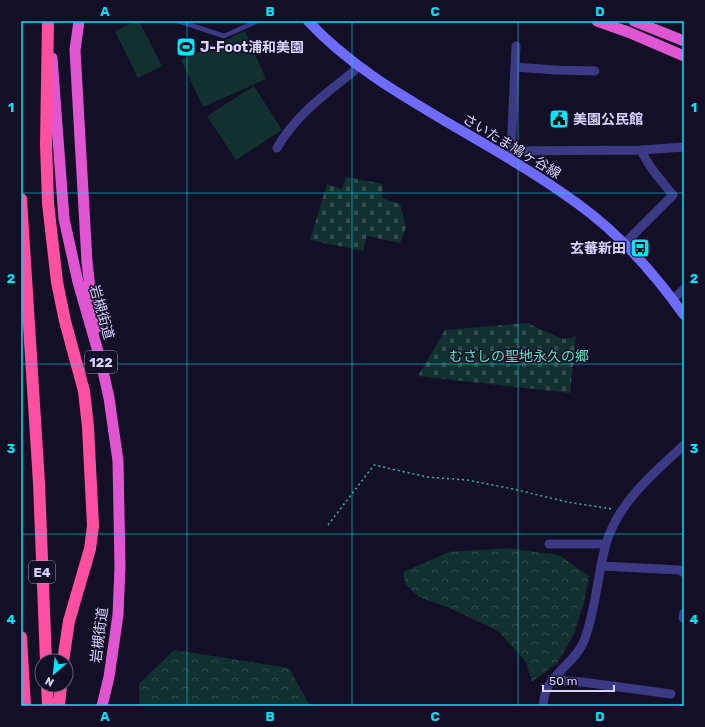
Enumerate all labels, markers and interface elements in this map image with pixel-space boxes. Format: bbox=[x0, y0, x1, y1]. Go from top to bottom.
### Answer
text: A bbox=[100, 4, 110, 19]
text: B bbox=[265, 4, 275, 19]
text: C bbox=[430, 4, 440, 19]
text: D bbox=[595, 4, 605, 19]
sports icon: J-Foot浦和美園 bbox=[175, 36, 197, 58]
place label: J-Foot浦和美園 bbox=[200, 39, 304, 56]
text: 1 bbox=[8, 100, 14, 115]
text: 1 bbox=[691, 100, 697, 115]
public building icon: 美園公民館 bbox=[548, 108, 570, 130]
street label: さいたま鳩ヶ谷線 bbox=[460, 110, 564, 182]
place label: 美園公民館 bbox=[573, 111, 643, 128]
bus stop icon: 玄蕃新田 bbox=[629, 237, 651, 259]
place label: 玄蕃新田 bbox=[570, 240, 626, 257]
text: 2 bbox=[7, 271, 15, 286]
text: 2 bbox=[690, 271, 698, 286]
street label: 岩槻街道 bbox=[86, 283, 117, 341]
park label: むさしの聖地永久の郷 bbox=[449, 348, 589, 365]
road number: 122 bbox=[85, 351, 117, 373]
text: 3 bbox=[7, 441, 16, 456]
text: 3 bbox=[690, 441, 699, 456]
road number: E4 bbox=[29, 561, 55, 583]
street label: 岩槻街道 bbox=[88, 606, 111, 664]
text: 4 bbox=[7, 612, 16, 627]
text: 4 bbox=[690, 612, 699, 627]
north arrow bbox=[34, 653, 74, 693]
scale bar bbox=[543, 667, 614, 693]
text: N bbox=[43, 674, 56, 689]
text: 50 m bbox=[549, 674, 577, 688]
text: A bbox=[100, 709, 110, 724]
text: B bbox=[265, 709, 275, 724]
text: C bbox=[430, 709, 440, 724]
text: D bbox=[595, 709, 605, 724]

